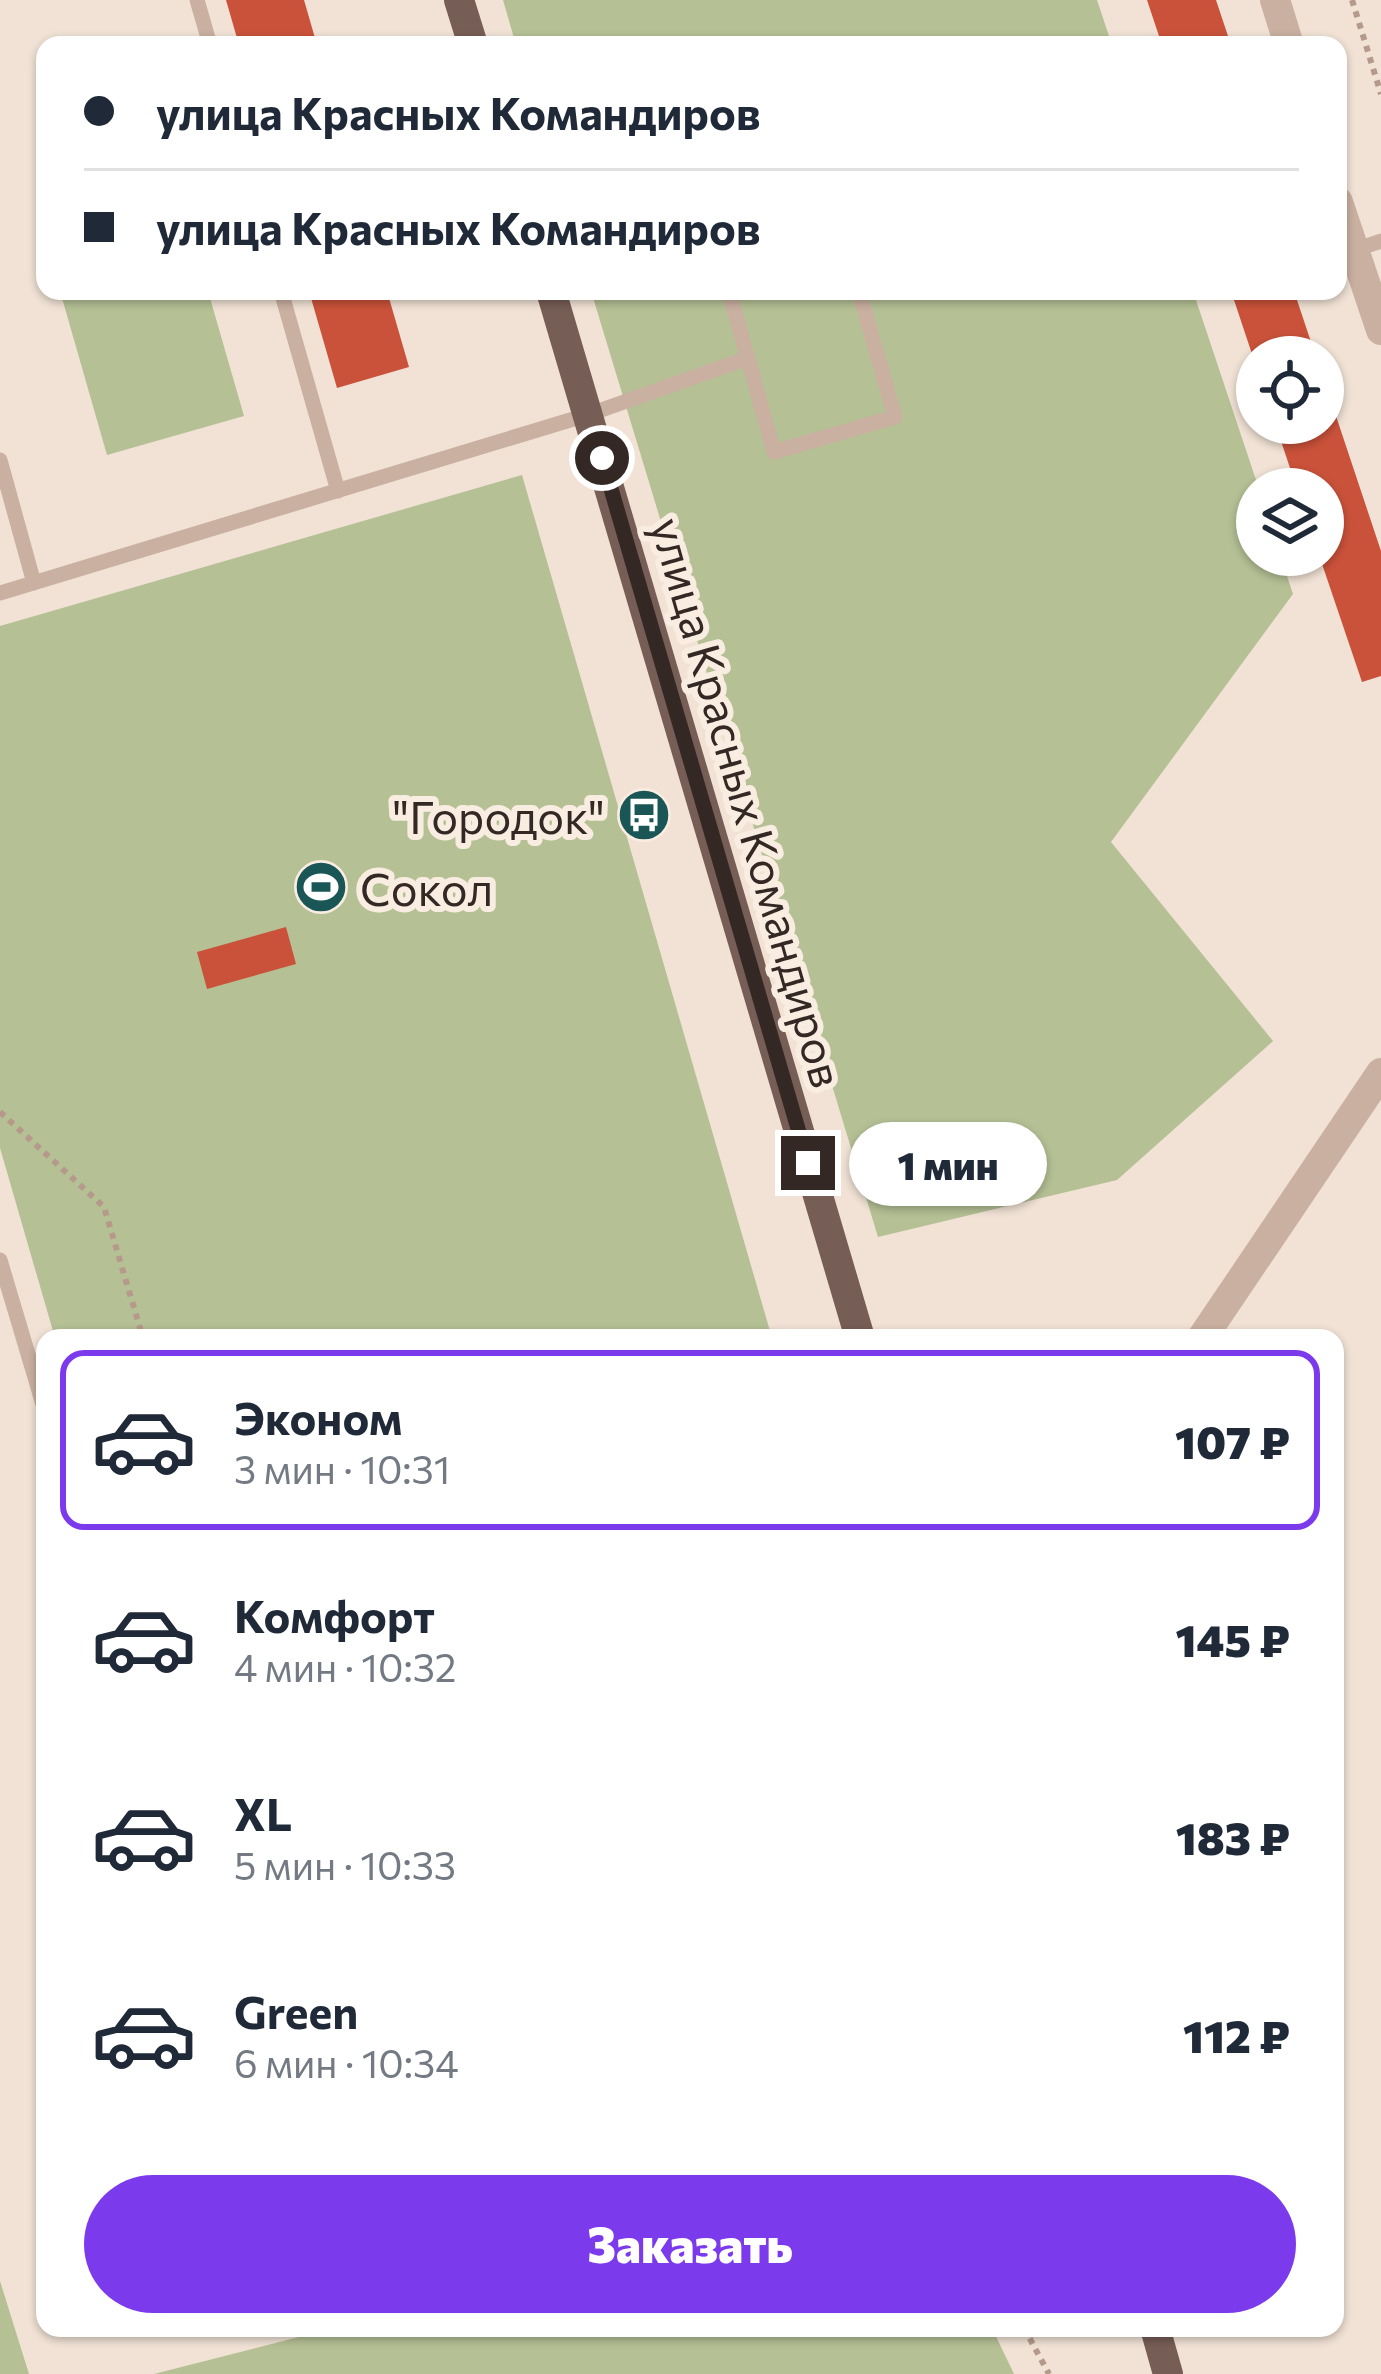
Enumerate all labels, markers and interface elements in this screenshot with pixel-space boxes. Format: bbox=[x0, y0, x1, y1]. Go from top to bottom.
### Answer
text: улица Красных Командиров bbox=[156, 84, 761, 139]
text: улица Красных Командиров bbox=[156, 199, 761, 254]
map controls bbox=[1236, 336, 1344, 576]
button: locate bbox=[1236, 336, 1344, 444]
route start bbox=[575, 431, 629, 485]
button: layers bbox=[1236, 468, 1344, 576]
street label: улица Красных Командиров bbox=[641, 511, 857, 1093]
bus stop icon: "Городок" bbox=[616, 787, 672, 843]
place label: "Городок" bbox=[393, 788, 605, 843]
sports icon: Сокол bbox=[293, 859, 349, 915]
place label: Сокол bbox=[360, 860, 493, 915]
callout: 1 мин bbox=[850, 1121, 1048, 1205]
route end bbox=[781, 1136, 835, 1190]
text: 1 мин bbox=[898, 1140, 998, 1188]
icon: car bbox=[90, 1386, 198, 1494]
text: Эконом bbox=[234, 1389, 402, 1444]
text: 107 ₽ bbox=[1175, 1413, 1290, 1468]
text: 3 мин · 10:31 bbox=[234, 1444, 450, 1492]
icon: car bbox=[90, 1584, 198, 1692]
text: Комфорт bbox=[234, 1587, 435, 1642]
text: 145 ₽ bbox=[1176, 1611, 1290, 1666]
text: 4 мин · 10:32 bbox=[234, 1642, 456, 1690]
icon: car bbox=[90, 1782, 198, 1890]
text: XL bbox=[234, 1785, 292, 1840]
text: 183 ₽ bbox=[1176, 1809, 1290, 1864]
text: 5 мин · 10:33 bbox=[234, 1840, 456, 1888]
icon: car bbox=[90, 1980, 198, 2088]
text: Green bbox=[234, 1983, 358, 2038]
text: 112 ₽ bbox=[1183, 2007, 1290, 2062]
text: 6 мин · 10:34 bbox=[234, 2038, 459, 2086]
button: Заказать bbox=[84, 2175, 1296, 2313]

